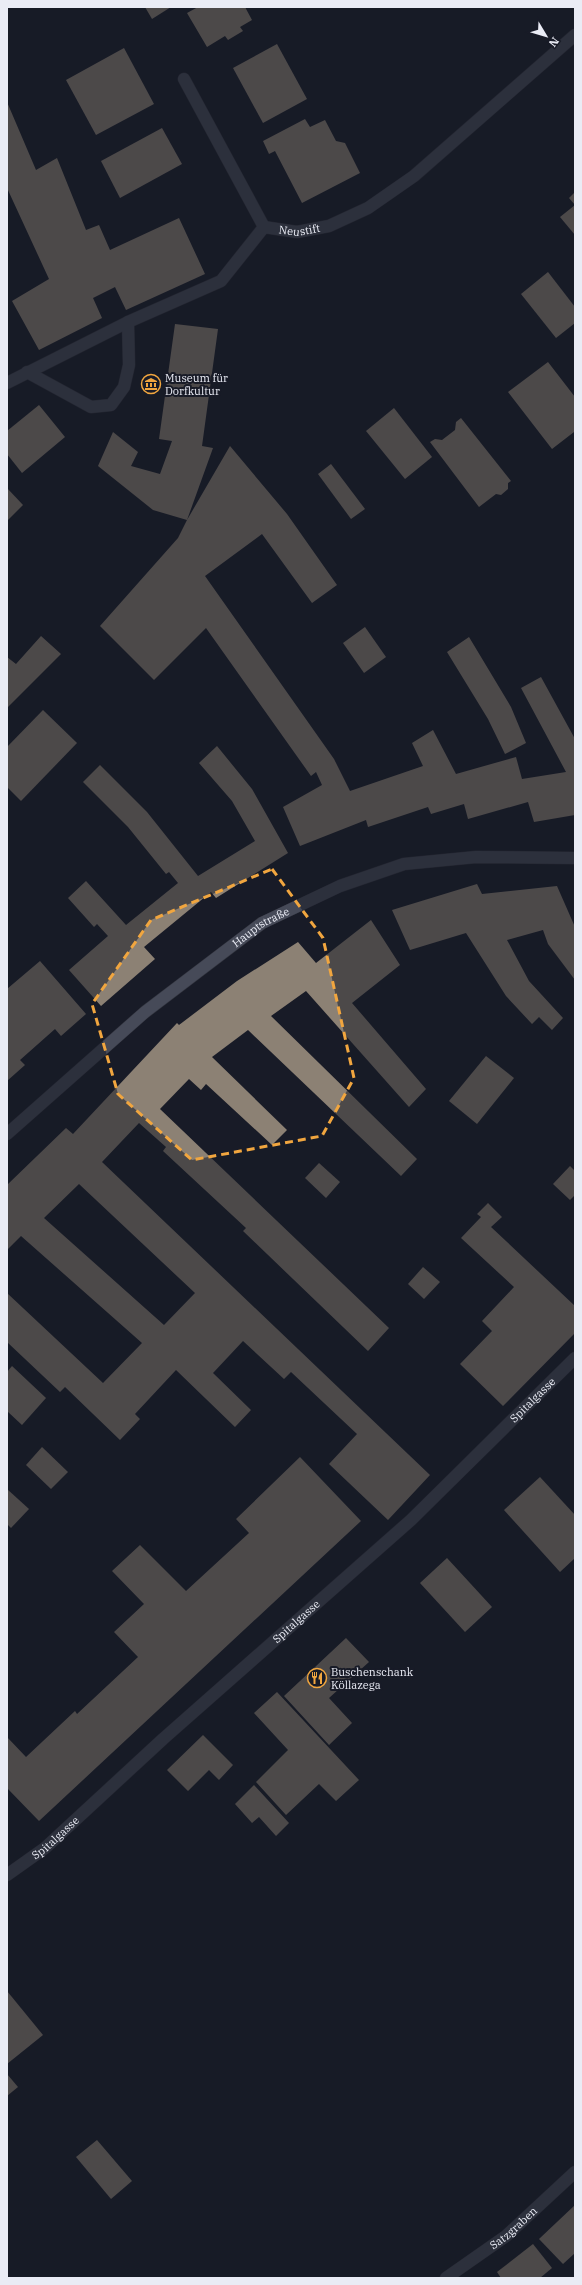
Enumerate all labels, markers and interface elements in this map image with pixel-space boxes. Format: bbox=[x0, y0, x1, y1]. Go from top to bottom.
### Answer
north arrow bbox=[526, 16, 566, 56]
text: N bbox=[546, 34, 562, 50]
street label: Neustift bbox=[278, 221, 321, 239]
place label: Museum für Dorfkultur bbox=[165, 371, 228, 398]
museum icon: Museum für Dorfkultur bbox=[140, 373, 162, 395]
street label: Hauptstraße bbox=[229, 904, 292, 950]
street label: Spitalgasse bbox=[507, 1374, 558, 1425]
street label: Spitalgasse bbox=[270, 1597, 323, 1646]
place label: Buschenschank Köllazega bbox=[331, 1665, 414, 1692]
restaurant icon: Buschenschank Köllazega bbox=[306, 1667, 328, 1689]
street label: Spitalgasse bbox=[29, 1813, 82, 1862]
street label: Satzgraben bbox=[487, 2204, 540, 2252]

